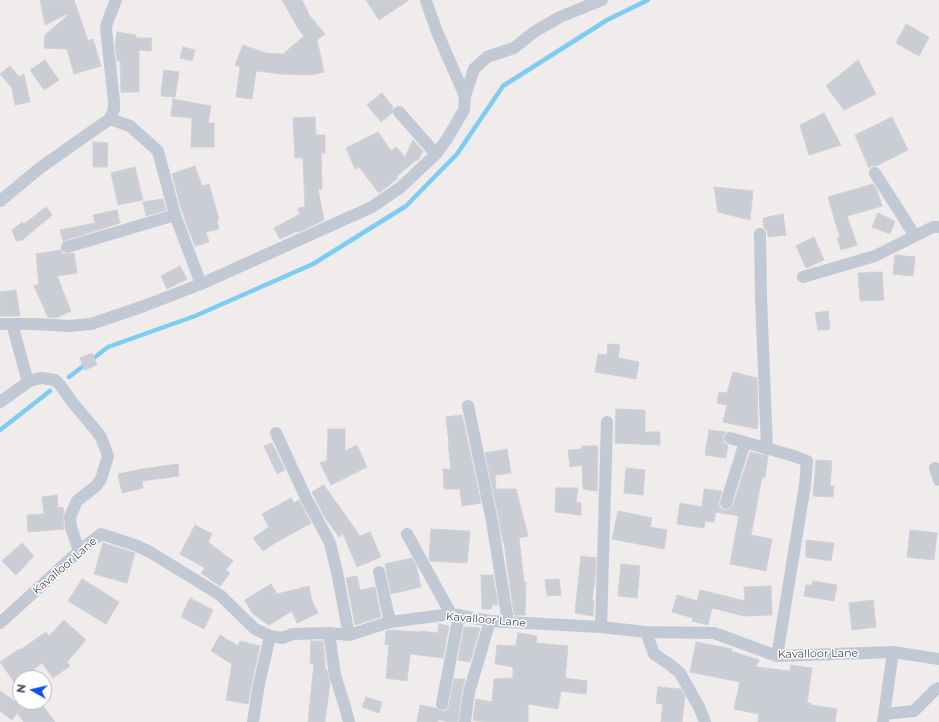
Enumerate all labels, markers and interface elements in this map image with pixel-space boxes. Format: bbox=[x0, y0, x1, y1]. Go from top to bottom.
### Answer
street label: Kavalloor Lane bbox=[30, 535, 100, 597]
street label: Kavalloor Lane bbox=[445, 610, 527, 630]
street label: Kavalloor Lane bbox=[778, 647, 858, 661]
north arrow bbox=[12, 670, 52, 710]
text: N bbox=[14, 683, 29, 694]

